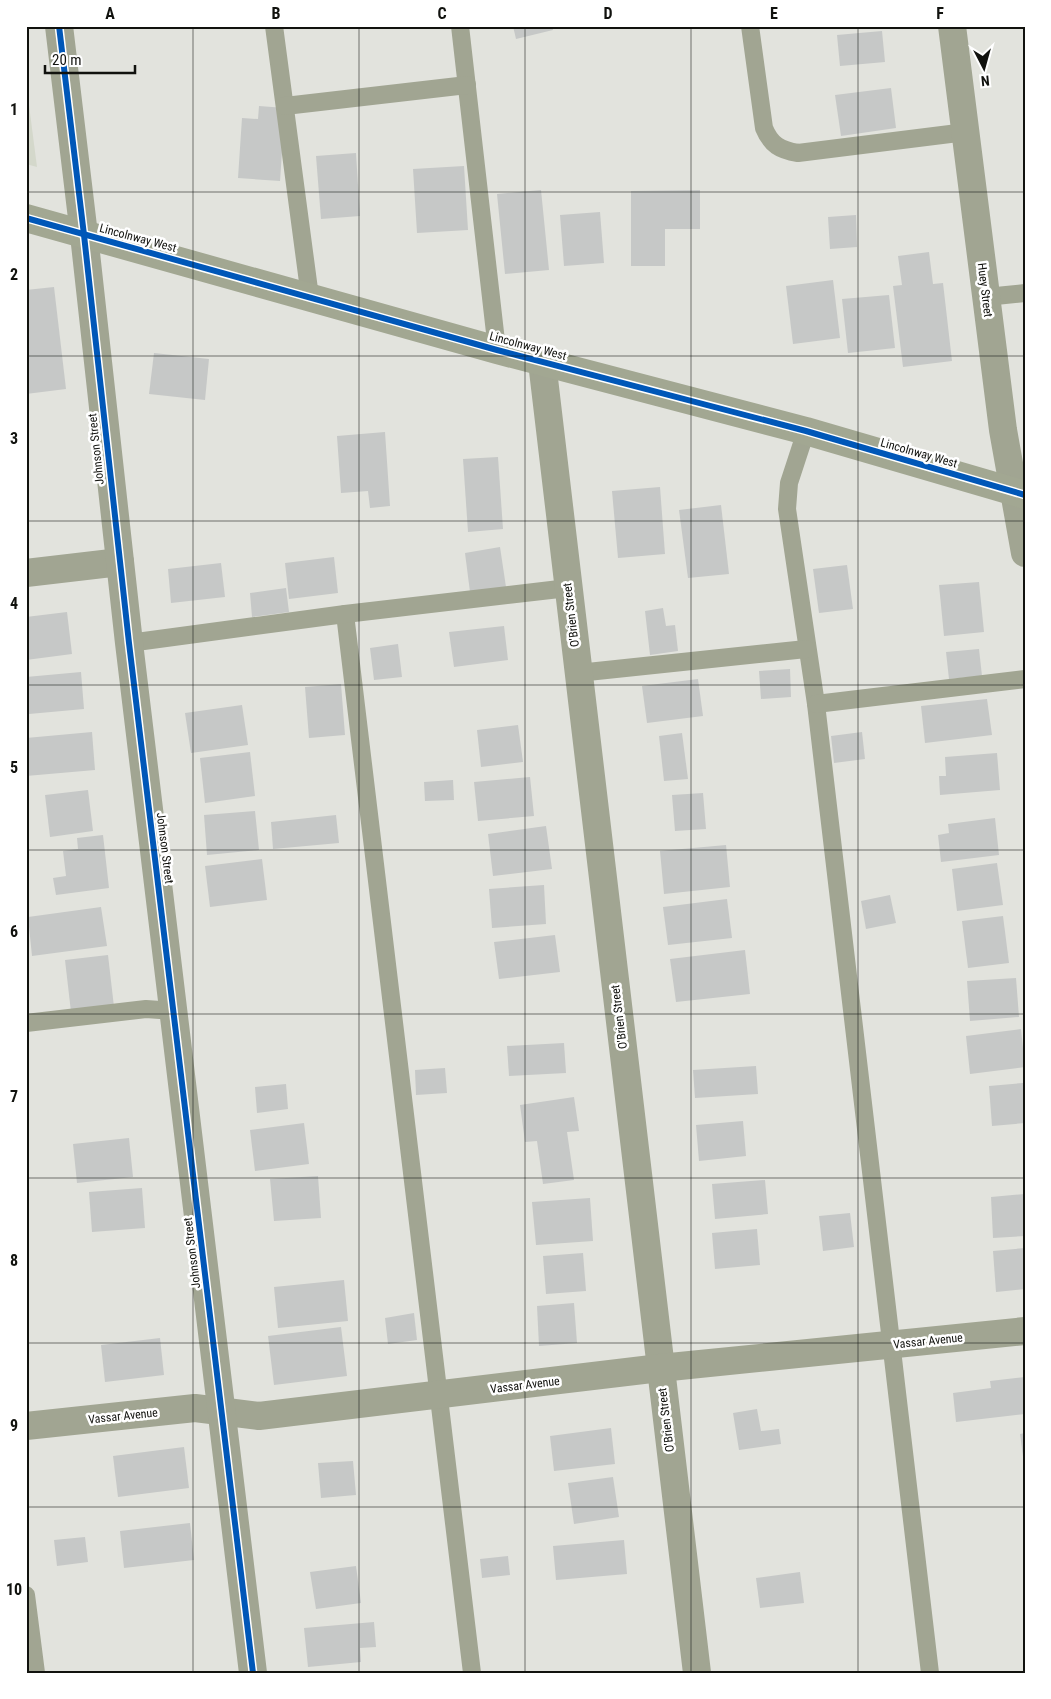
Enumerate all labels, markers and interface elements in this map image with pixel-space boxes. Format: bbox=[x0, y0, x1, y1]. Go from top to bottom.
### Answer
text: A bbox=[105, 4, 115, 23]
text: B bbox=[272, 4, 281, 23]
text: C bbox=[437, 4, 447, 23]
text: D bbox=[603, 4, 613, 23]
text: E bbox=[770, 4, 778, 23]
text: F bbox=[936, 4, 944, 23]
scale bar bbox=[45, 42, 135, 74]
north arrow bbox=[958, 42, 1008, 92]
text: 20 m bbox=[52, 51, 82, 69]
text: N bbox=[980, 73, 990, 89]
text: 1 bbox=[10, 100, 18, 119]
street label: Lincolnway West bbox=[98, 221, 179, 255]
street label: Huey Street bbox=[975, 262, 995, 318]
text: 2 bbox=[10, 265, 18, 284]
street label: Lincolnway West bbox=[488, 329, 569, 363]
street label: Johnson Street bbox=[85, 412, 107, 485]
text: 3 bbox=[10, 429, 18, 448]
street label: Lincolnway West bbox=[879, 435, 959, 471]
street label: O'Brien Street bbox=[560, 582, 582, 648]
text: 4 bbox=[10, 594, 18, 613]
text: 5 bbox=[10, 758, 18, 777]
street label: Johnson Street bbox=[154, 812, 176, 885]
text: 6 bbox=[10, 922, 18, 941]
street label: O'Brien Street bbox=[608, 984, 630, 1050]
text: 7 bbox=[10, 1087, 18, 1106]
street label: Johnson Street bbox=[181, 1216, 203, 1289]
text: 8 bbox=[10, 1251, 18, 1270]
street label: Vassar Avenue bbox=[893, 1330, 964, 1352]
street label: Vassar Avenue bbox=[489, 1374, 561, 1396]
street label: O'Brien Street bbox=[655, 1387, 677, 1453]
street label: Vassar Avenue bbox=[88, 1405, 159, 1427]
text: 9 bbox=[10, 1416, 18, 1435]
text: 10 bbox=[6, 1580, 22, 1599]

